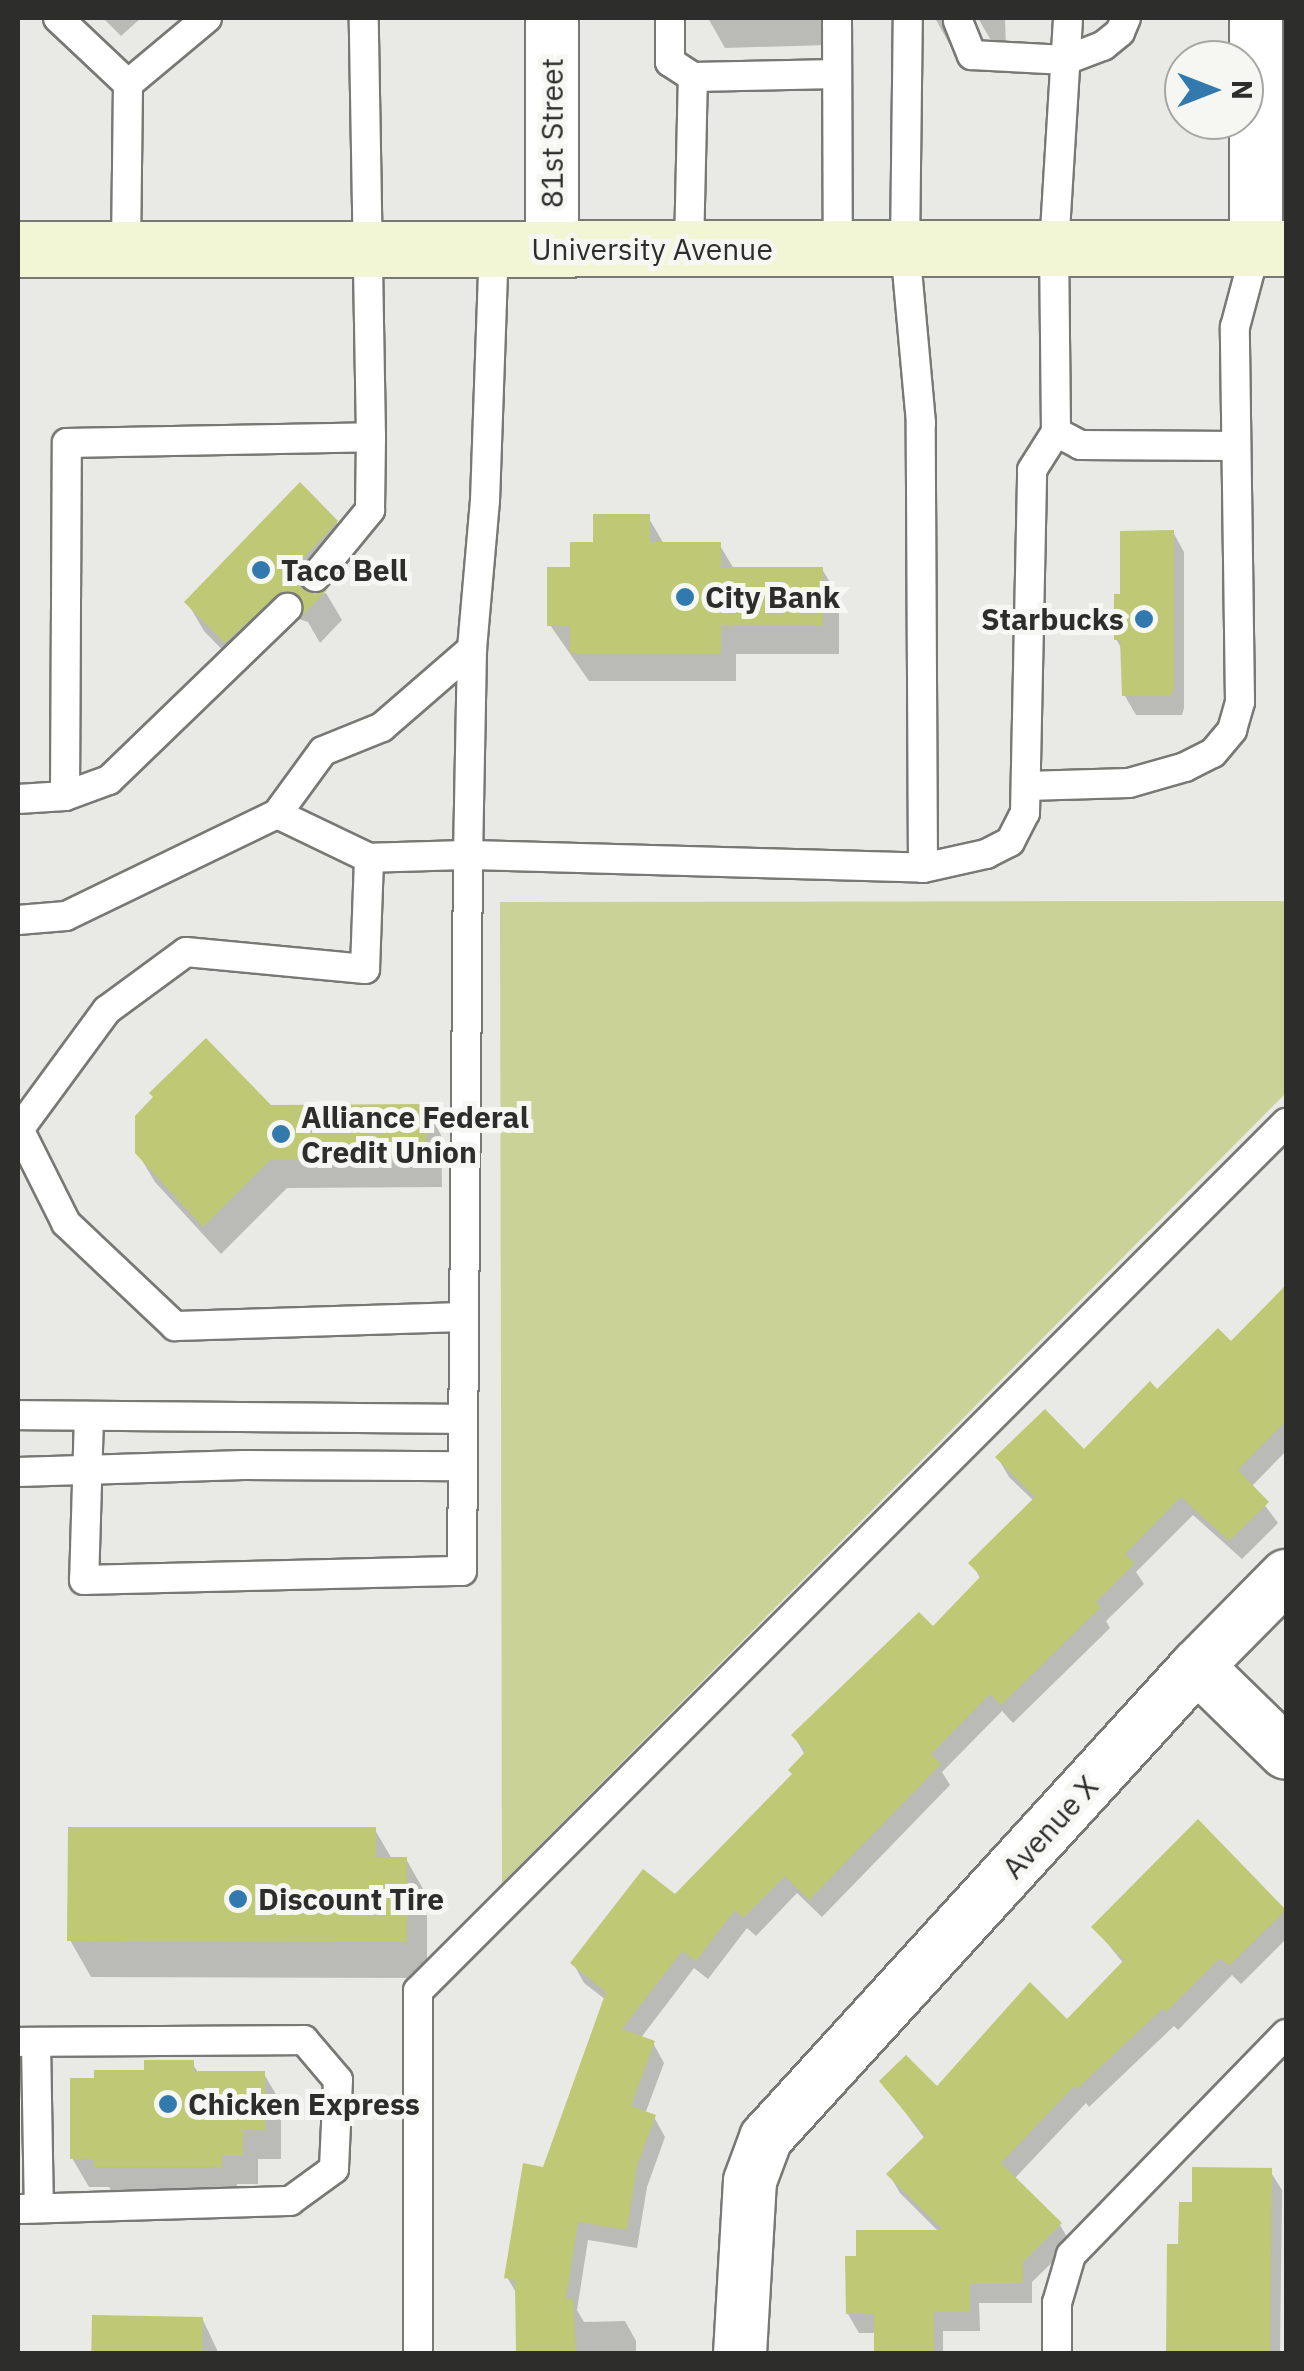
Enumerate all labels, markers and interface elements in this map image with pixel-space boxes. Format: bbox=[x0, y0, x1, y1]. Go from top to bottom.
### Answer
north arrow bbox=[1164, 40, 1264, 140]
street label: 81st Street bbox=[534, 58, 570, 208]
text: N bbox=[1224, 80, 1261, 100]
street label: University Avenue bbox=[531, 231, 773, 267]
place label: Taco Bell bbox=[281, 552, 408, 588]
marker: Taco Bell bbox=[250, 559, 272, 581]
place label: City Bank bbox=[705, 579, 840, 615]
marker: City Bank bbox=[674, 586, 696, 608]
place label: Starbucks bbox=[981, 601, 1124, 637]
marker: Starbucks bbox=[1133, 608, 1155, 630]
place label: Alliance Federal Credit Union bbox=[301, 1099, 529, 1170]
marker: Alliance Federal Credit Union bbox=[270, 1123, 292, 1145]
street label: Avenue X bbox=[995, 1768, 1105, 1886]
place label: Discount Tire bbox=[258, 1881, 444, 1917]
marker: Discount Tire bbox=[227, 1888, 249, 1910]
place label: Chicken Express bbox=[188, 2086, 420, 2122]
marker: Chicken Express bbox=[157, 2093, 179, 2115]

